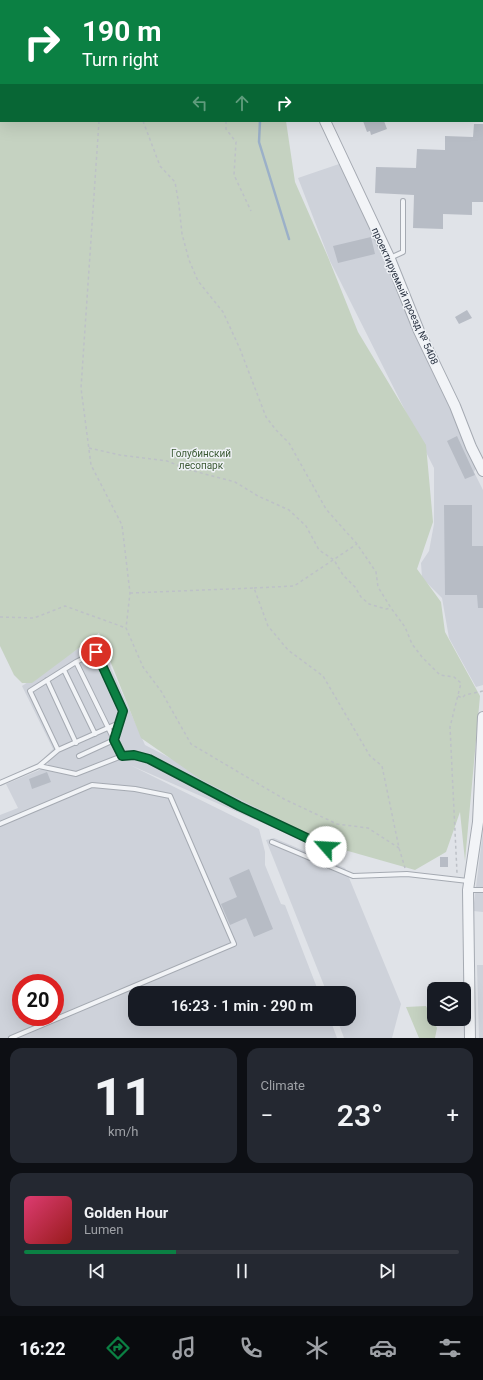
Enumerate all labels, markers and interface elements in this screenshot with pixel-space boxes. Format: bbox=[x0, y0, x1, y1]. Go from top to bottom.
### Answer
text: 190 m bbox=[82, 15, 161, 48]
icon: right bbox=[16, 16, 68, 68]
text: Turn right bbox=[82, 49, 159, 70]
icon: left bbox=[189, 92, 211, 114]
icon: ahead bbox=[231, 92, 253, 114]
icon: right bbox=[273, 92, 295, 114]
street label: проектируемый проезд № 5408 bbox=[370, 226, 440, 366]
park label: Голубинский лесопарк bbox=[171, 448, 231, 471]
pin bbox=[79, 635, 113, 669]
icon: arrive bbox=[85, 641, 107, 663]
position arrow bbox=[305, 826, 347, 868]
speed limit sign: 20 bbox=[12, 974, 64, 1026]
map controls bbox=[427, 982, 471, 1026]
button: layers bbox=[427, 982, 471, 1026]
text: 16:23 · 1 min · 290 m bbox=[171, 997, 313, 1015]
text: 11 bbox=[93, 1067, 153, 1128]
text: Climate bbox=[261, 1078, 305, 1093]
text: 23° bbox=[337, 1098, 383, 1133]
text: − bbox=[261, 1103, 273, 1128]
text: + bbox=[447, 1103, 459, 1128]
text: km/h bbox=[108, 1124, 139, 1139]
text: Golden Hour bbox=[84, 1204, 168, 1222]
text: Lumen bbox=[84, 1222, 123, 1237]
icon: previous bbox=[86, 1260, 108, 1282]
icon: pause bbox=[231, 1260, 253, 1282]
icon: next bbox=[376, 1260, 398, 1282]
icon: directions bbox=[104, 1334, 132, 1362]
icon: music bbox=[170, 1334, 198, 1362]
icon: phone bbox=[237, 1334, 265, 1362]
icon: climate bbox=[303, 1334, 331, 1362]
icon: car bbox=[369, 1334, 397, 1362]
icon: filters bbox=[436, 1334, 464, 1362]
text: 16:22 bbox=[19, 1338, 66, 1359]

